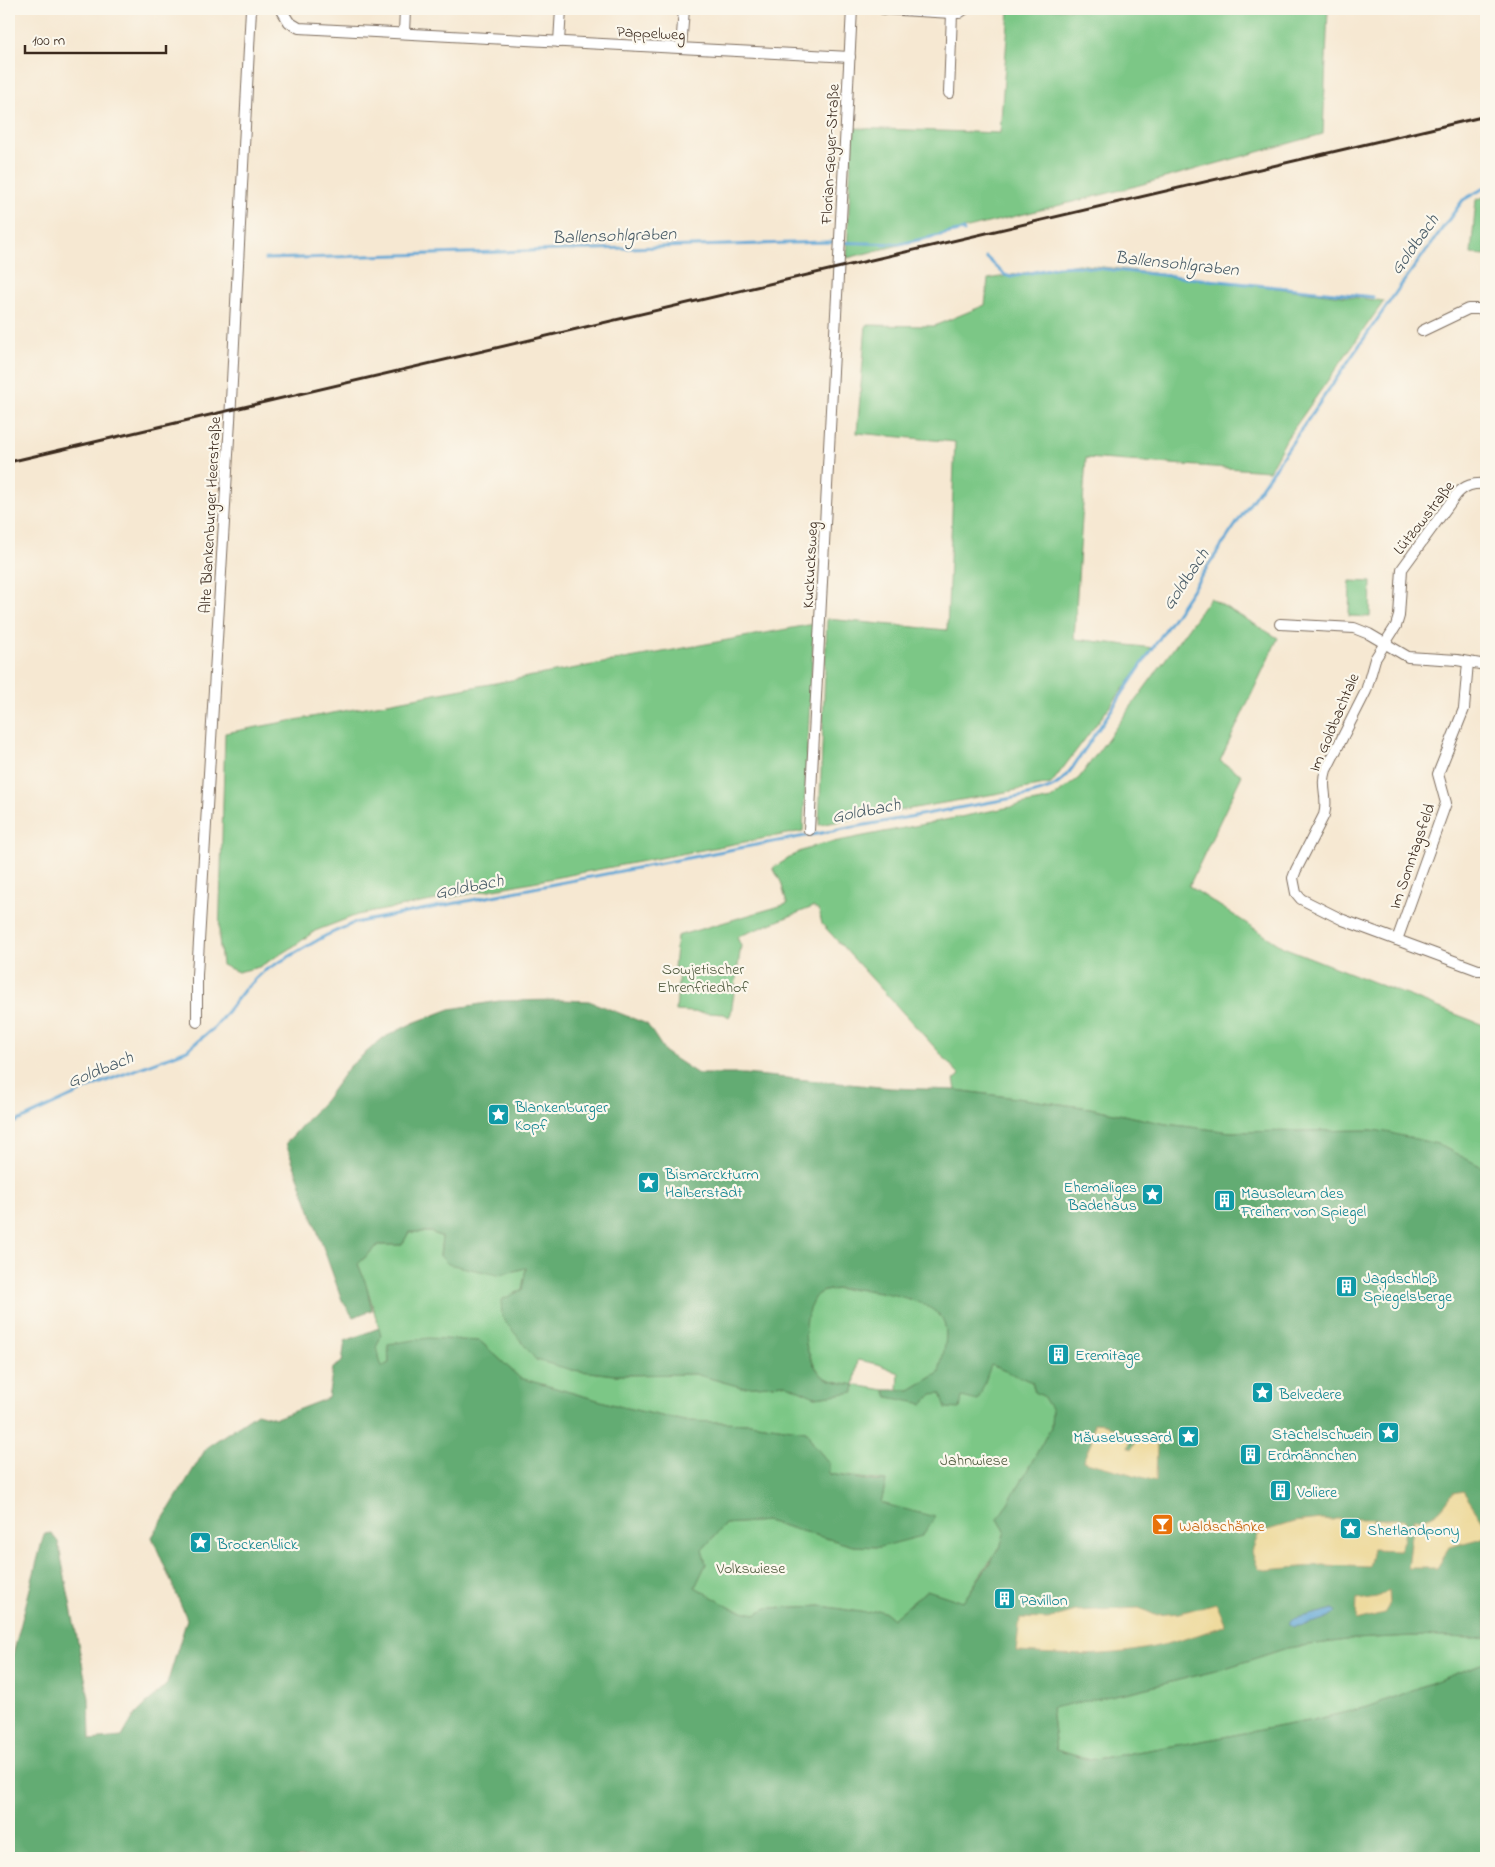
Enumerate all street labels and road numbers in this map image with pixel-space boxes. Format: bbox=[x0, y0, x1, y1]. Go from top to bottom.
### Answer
street label: Pappelweg bbox=[616, 20, 686, 48]
street label: Florian-Geyer-Straße bbox=[815, 82, 847, 226]
street label: Alte Blankenburger Heerstraße bbox=[194, 415, 228, 614]
street label: Lützowstraße bbox=[1388, 475, 1462, 561]
street label: Kuckucksweg bbox=[797, 521, 825, 609]
street label: Im Goldbachtale bbox=[1303, 669, 1367, 776]
street label: Im Sonntagsfeld bbox=[1384, 801, 1442, 913]

